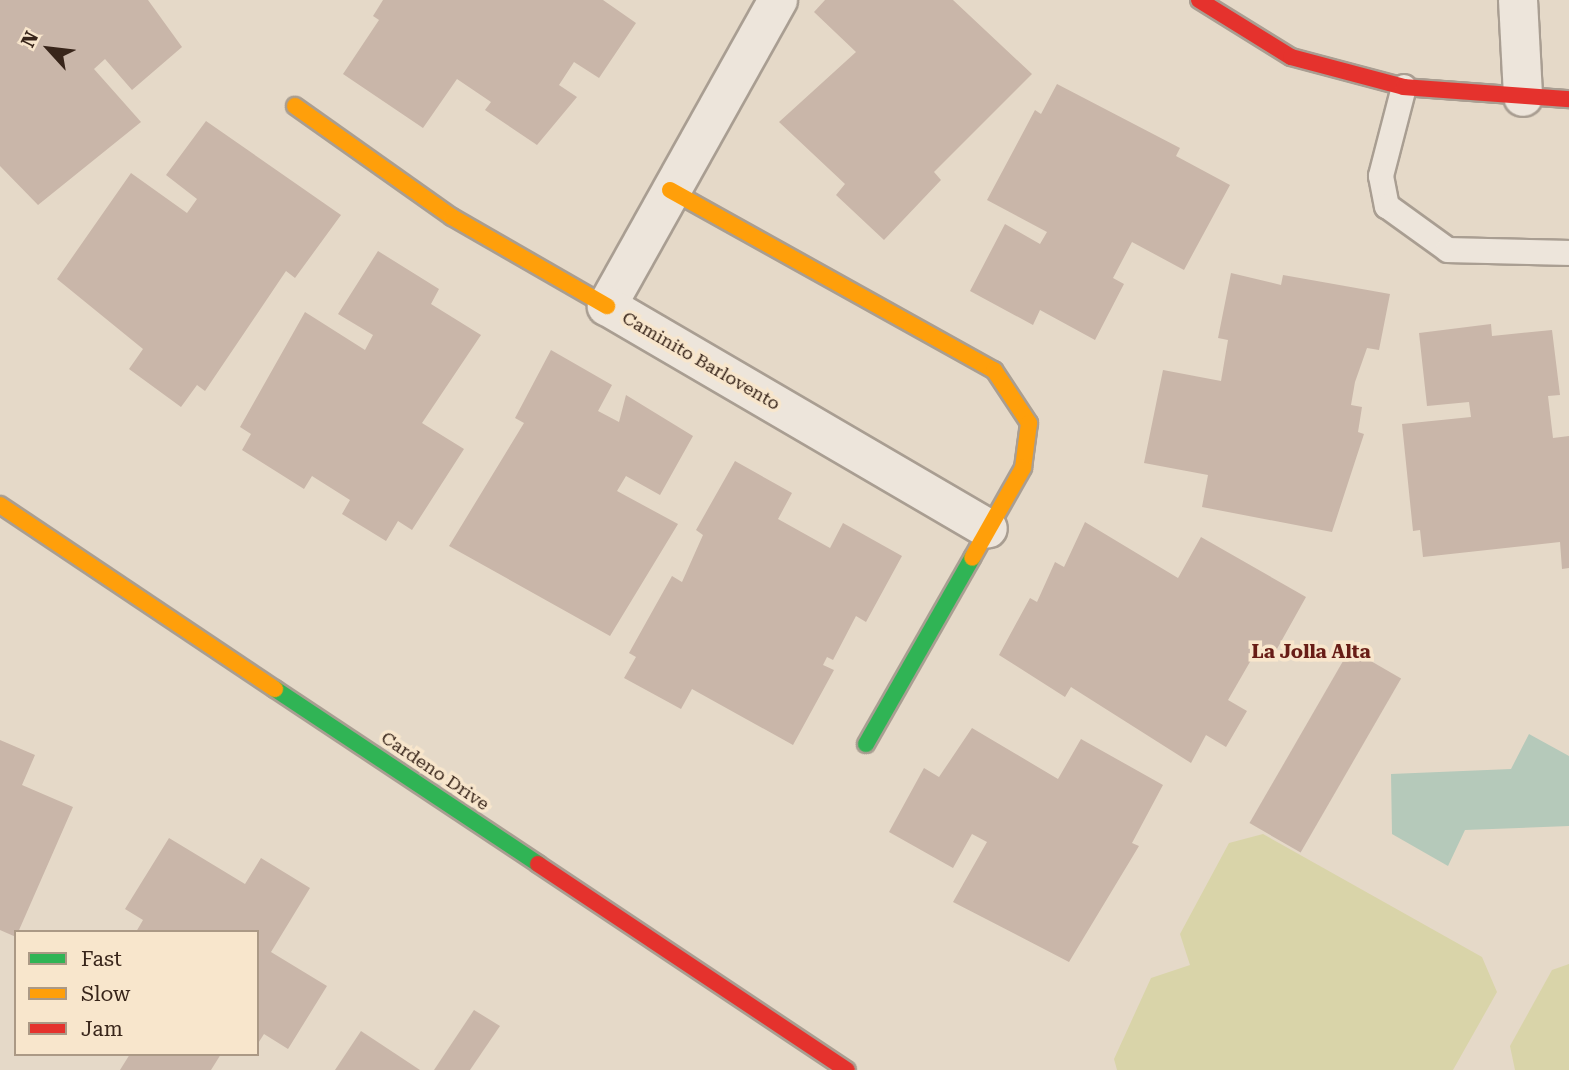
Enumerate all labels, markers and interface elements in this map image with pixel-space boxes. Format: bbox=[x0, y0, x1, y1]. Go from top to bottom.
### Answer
north arrow bbox=[14, 14, 84, 84]
text: N bbox=[16, 28, 43, 51]
street label: Caminito Barlovento bbox=[618, 307, 784, 415]
district label: La Jolla Alta bbox=[1251, 641, 1371, 663]
street label: Cardeno Drive bbox=[377, 727, 493, 815]
legend bbox=[14, 930, 259, 1056]
text: Fast bbox=[81, 947, 122, 971]
text: Slow bbox=[81, 982, 130, 1006]
text: Jam bbox=[81, 1017, 123, 1041]

